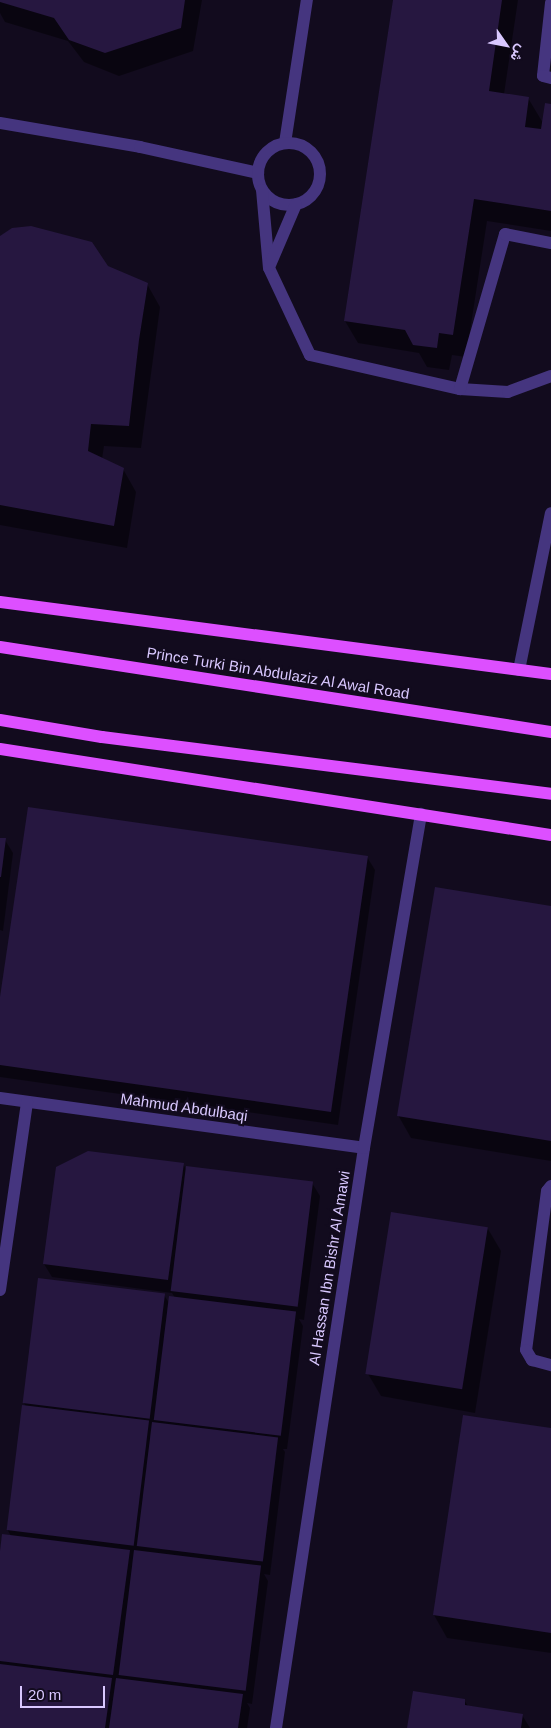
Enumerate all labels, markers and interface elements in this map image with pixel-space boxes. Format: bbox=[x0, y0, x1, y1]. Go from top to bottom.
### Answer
north arrow bbox=[481, 20, 531, 70]
text: ش bbox=[507, 42, 530, 65]
street label: Prince Turki Bin Abdulaziz Al Awal Road bbox=[144, 643, 412, 703]
street label: Mahmud Abdulbaqi bbox=[119, 1089, 249, 1125]
street label: Al Hassan Ibn Bishr Al Amawi bbox=[305, 1169, 353, 1367]
scale bar bbox=[22, 1676, 108, 1708]
text: 20 m bbox=[28, 1686, 61, 1703]

